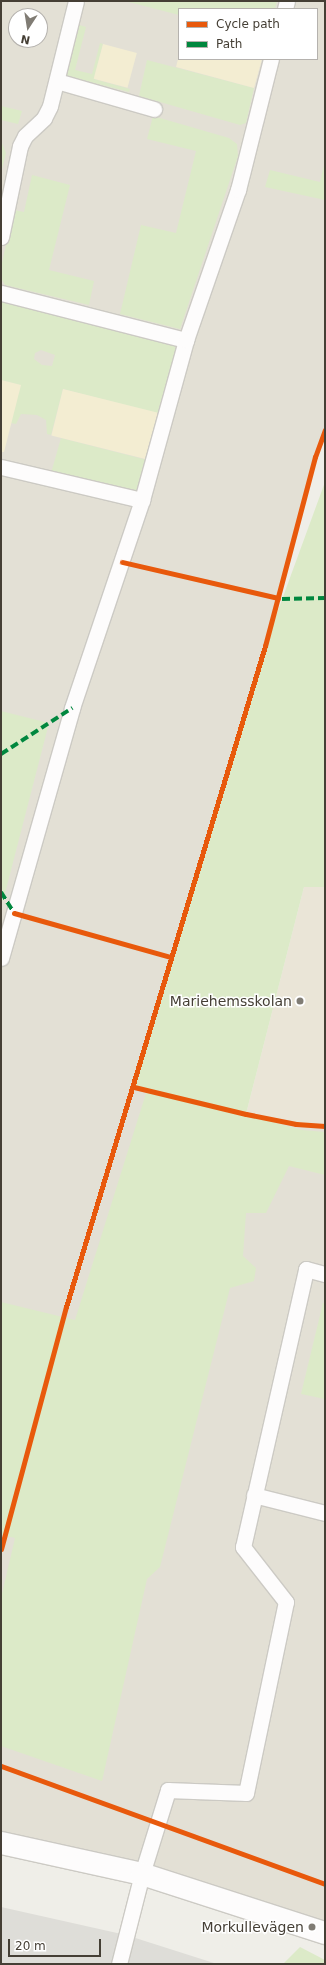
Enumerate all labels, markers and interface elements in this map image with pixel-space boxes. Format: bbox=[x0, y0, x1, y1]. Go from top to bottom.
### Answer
north arrow bbox=[8, 8, 48, 48]
legend bbox=[178, 8, 318, 60]
text: Cycle path bbox=[216, 17, 280, 31]
text: N bbox=[20, 32, 31, 47]
text: Path bbox=[216, 37, 242, 51]
place label: Mariehemsskolan bbox=[170, 993, 292, 1009]
marker: Mariehemsskolan bbox=[295, 996, 305, 1006]
place label: Morkullevägen bbox=[201, 1919, 304, 1935]
marker: Morkullevägen bbox=[307, 1922, 317, 1932]
scale bar bbox=[10, 1931, 103, 1957]
text: 20 m bbox=[15, 1939, 46, 1953]

